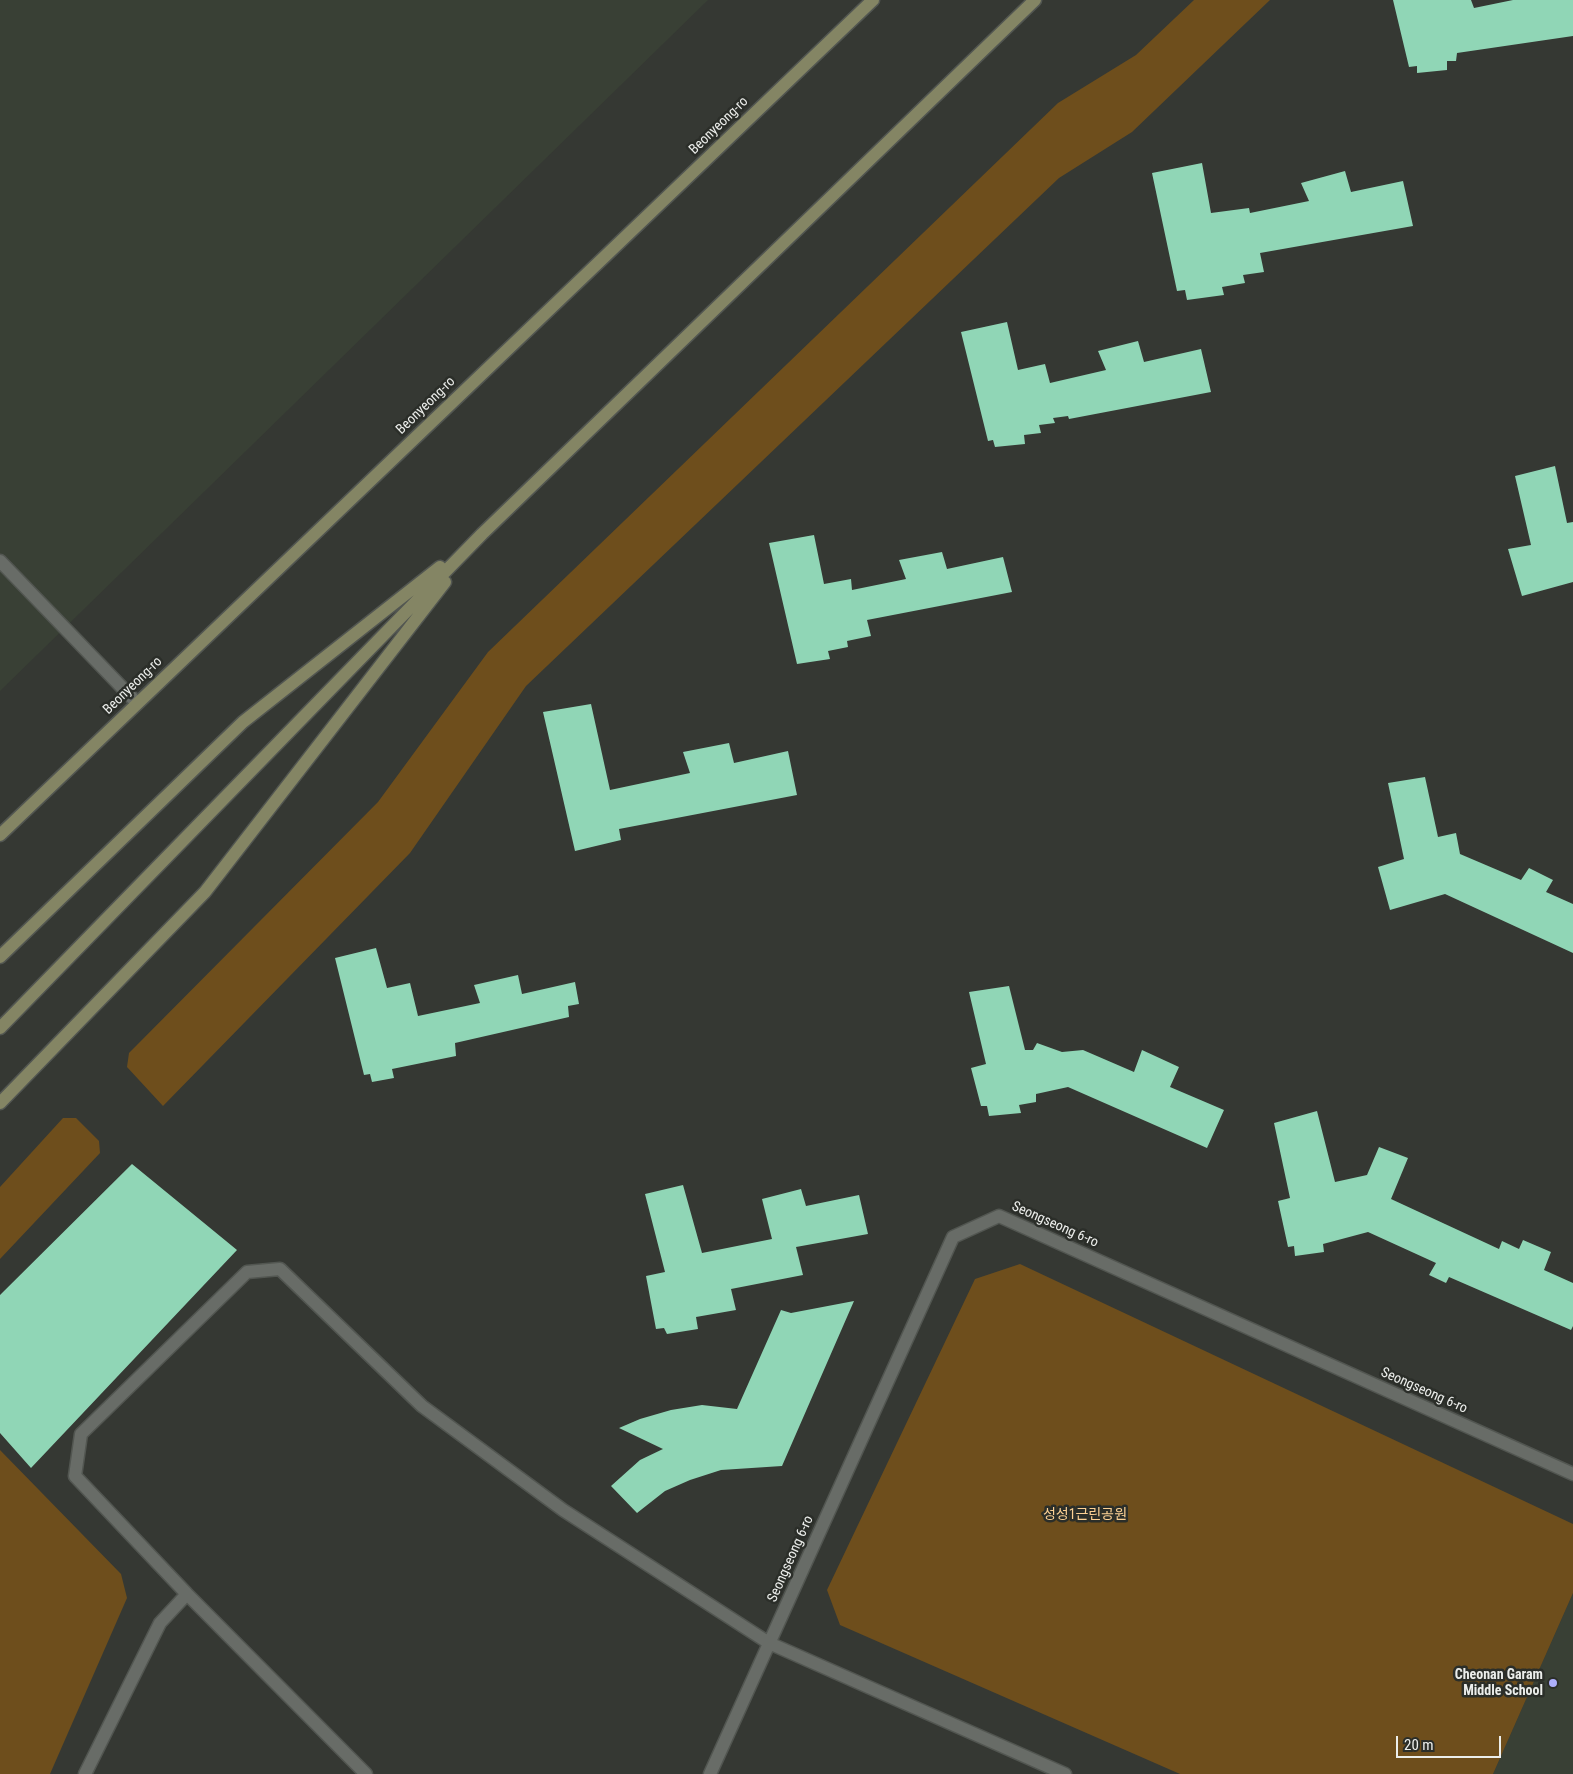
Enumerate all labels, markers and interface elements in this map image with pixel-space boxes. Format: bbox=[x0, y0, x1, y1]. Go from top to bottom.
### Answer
street label: Beonyeong-ro bbox=[686, 94, 752, 158]
street label: Beonyeong-ro bbox=[393, 374, 459, 438]
street label: Beonyeong-ro bbox=[100, 654, 166, 718]
street label: Seongseong 6-ro bbox=[1009, 1198, 1101, 1252]
street label: Seongseong 6-ro bbox=[1378, 1364, 1470, 1418]
park label: 성성1근린공원 bbox=[1043, 1507, 1127, 1523]
street label: Seongseong 6-ro bbox=[764, 1513, 818, 1605]
place label: Cheonan Garam Middle School bbox=[1455, 1667, 1543, 1700]
marker: Cheonan Garam Middle School bbox=[1547, 1677, 1559, 1689]
scale bar bbox=[1398, 1726, 1503, 1758]
text: 20 m bbox=[1404, 1736, 1434, 1754]

